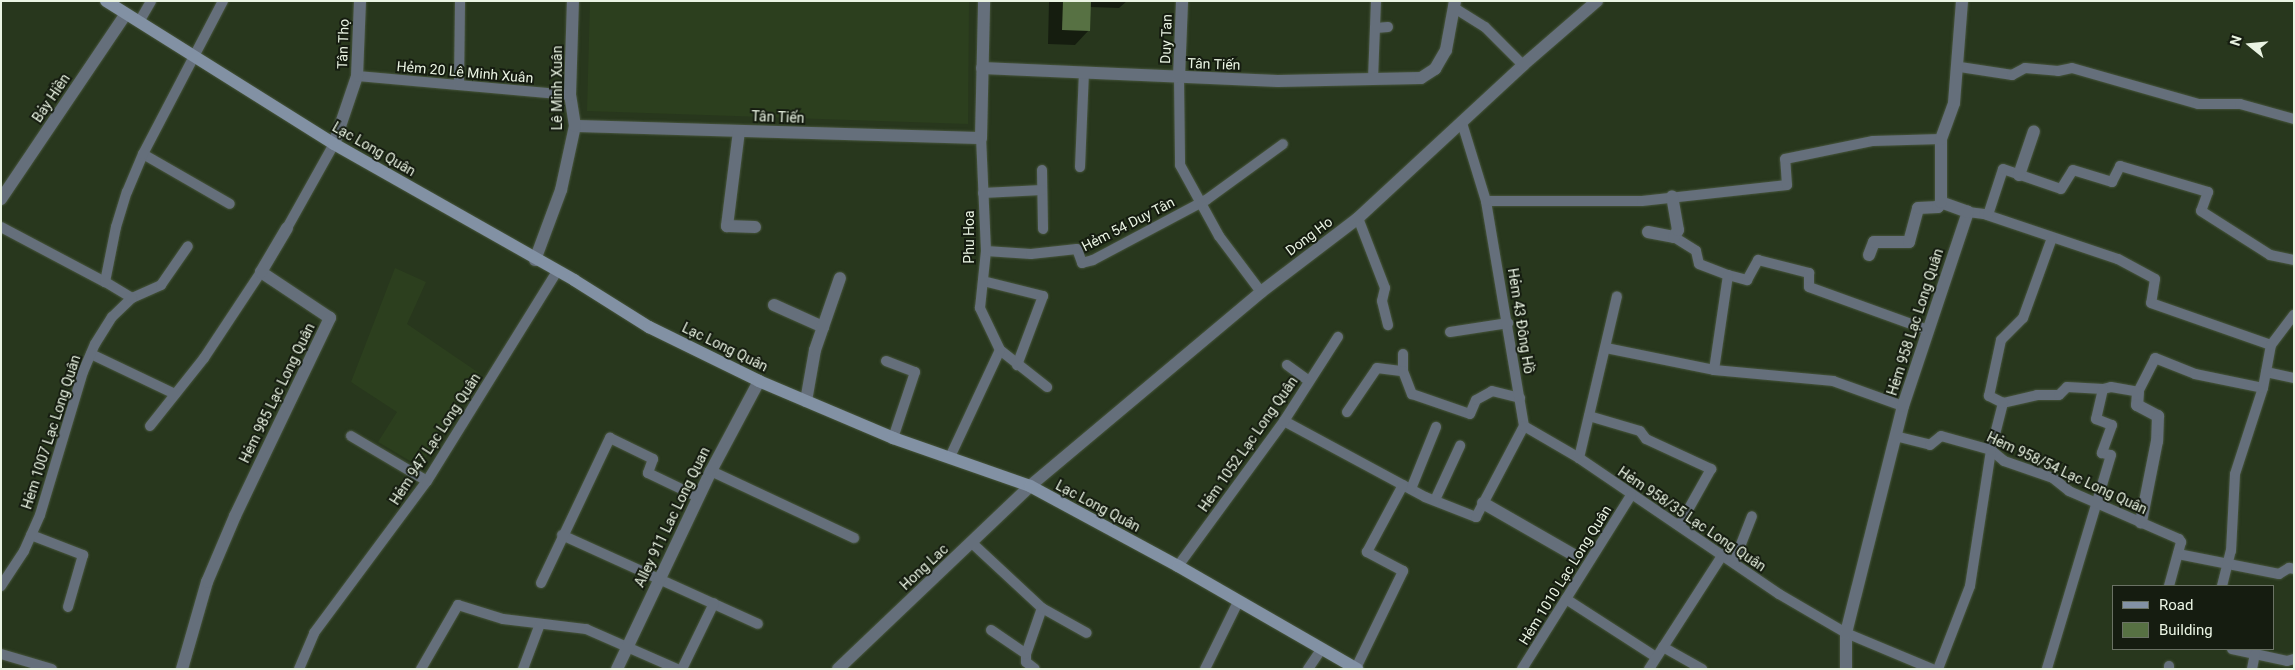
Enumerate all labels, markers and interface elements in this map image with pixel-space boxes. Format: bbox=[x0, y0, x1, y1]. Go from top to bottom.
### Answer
street label: Duy Tan bbox=[1157, 14, 1175, 64]
street label: Tân Thọ bbox=[334, 18, 352, 70]
north arrow bbox=[2225, 20, 2275, 70]
text: N bbox=[2227, 34, 2245, 48]
street label: Lê Minh Xuân bbox=[549, 46, 565, 130]
street label: Tân Tiến bbox=[1187, 55, 1241, 73]
street label: Hẻm 20 Lê Minh Xuân bbox=[396, 58, 534, 86]
street label: Bảy Hiền bbox=[29, 71, 73, 125]
street label: Tân Tiến bbox=[751, 108, 805, 126]
street label: Lạc Long Quân bbox=[329, 118, 419, 180]
street label: Hẻm 54 Duy Tân bbox=[1079, 193, 1177, 255]
street label: Phu Hoa bbox=[961, 210, 977, 264]
street label: Dong Ho bbox=[1282, 213, 1336, 259]
street label: Hẻm 958 Lạc Long Quân bbox=[1883, 246, 1947, 398]
street label: Hẻm 43 Đông Hồ bbox=[1504, 267, 1538, 375]
street label: Lạc Long Quân bbox=[679, 319, 771, 375]
street label: Hẻm 985 Lạc Long Quân bbox=[236, 320, 318, 466]
street label: Hẻm 1007 Lạc Long Quân bbox=[18, 353, 84, 511]
street label: Hẻm 947 Lạc Long Quân bbox=[386, 370, 484, 508]
street label: Hẻm 1052 Lạc Long Quân bbox=[1195, 373, 1301, 515]
street label: Hẻm 958/54 Lạc Long Quân bbox=[1984, 428, 2150, 518]
street label: Alley 911 Lac Long Quan bbox=[631, 444, 713, 590]
street label: Hẻm 958/35 Lạc Long Quân bbox=[1615, 463, 1769, 575]
street label: Lạc Long Quân bbox=[1053, 477, 1143, 535]
street label: Hẻm 1010 Lạc Long Quân bbox=[1515, 502, 1615, 648]
street label: Hong Lac bbox=[897, 541, 951, 593]
legend bbox=[2112, 585, 2275, 650]
text: Road bbox=[2159, 596, 2193, 614]
text: Building bbox=[2159, 621, 2213, 639]

